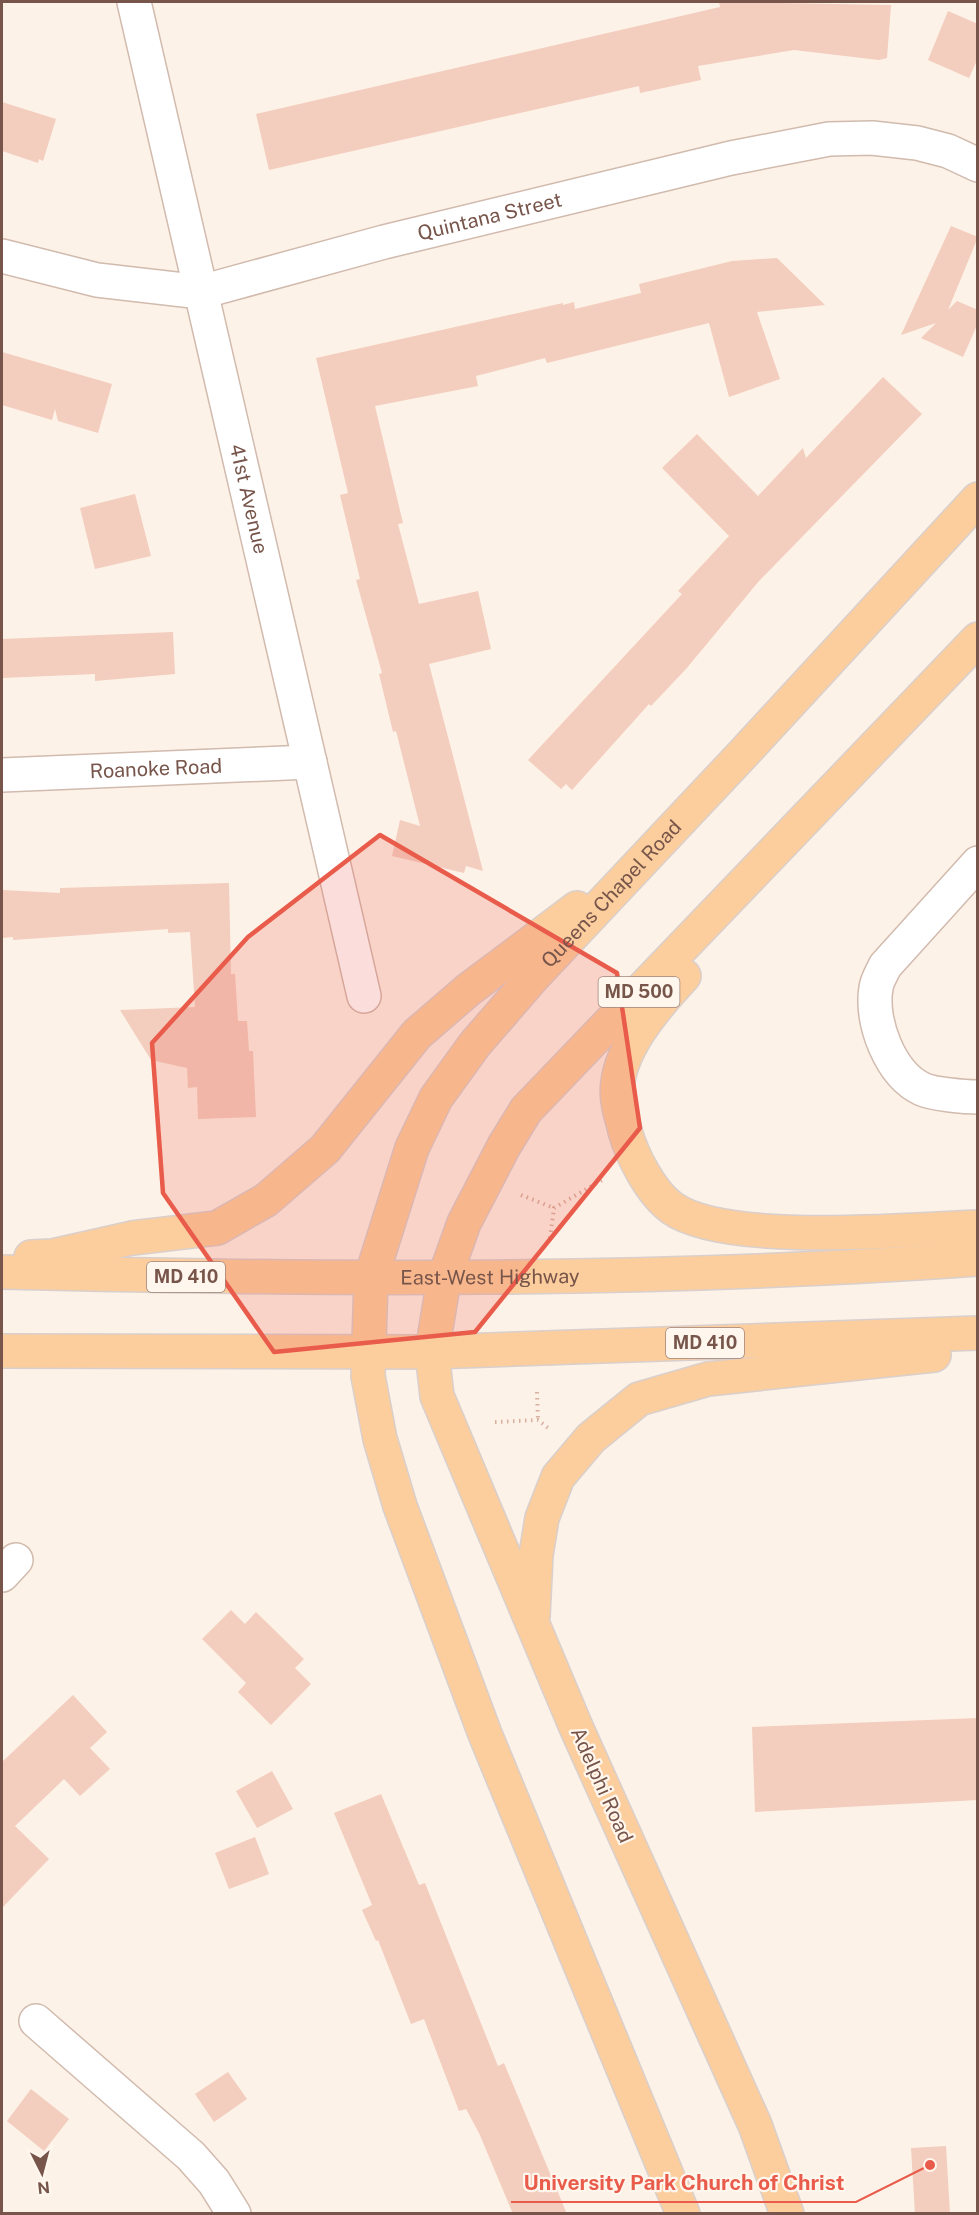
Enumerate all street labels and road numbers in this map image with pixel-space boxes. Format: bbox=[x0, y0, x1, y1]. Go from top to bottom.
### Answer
street label: Quintana Street bbox=[415, 187, 564, 245]
street label: 41st Avenue bbox=[225, 442, 273, 556]
street label: Roanoke Road bbox=[89, 754, 223, 783]
street label: Queens Chapel Road bbox=[536, 815, 686, 972]
road number: MD 500 bbox=[598, 977, 680, 1007]
road number: MD 410 bbox=[147, 1262, 225, 1292]
street label: East-West Highway bbox=[400, 1264, 580, 1290]
road number: MD 410 bbox=[666, 1328, 744, 1358]
street label: Adelphi Road bbox=[566, 1724, 638, 1846]

